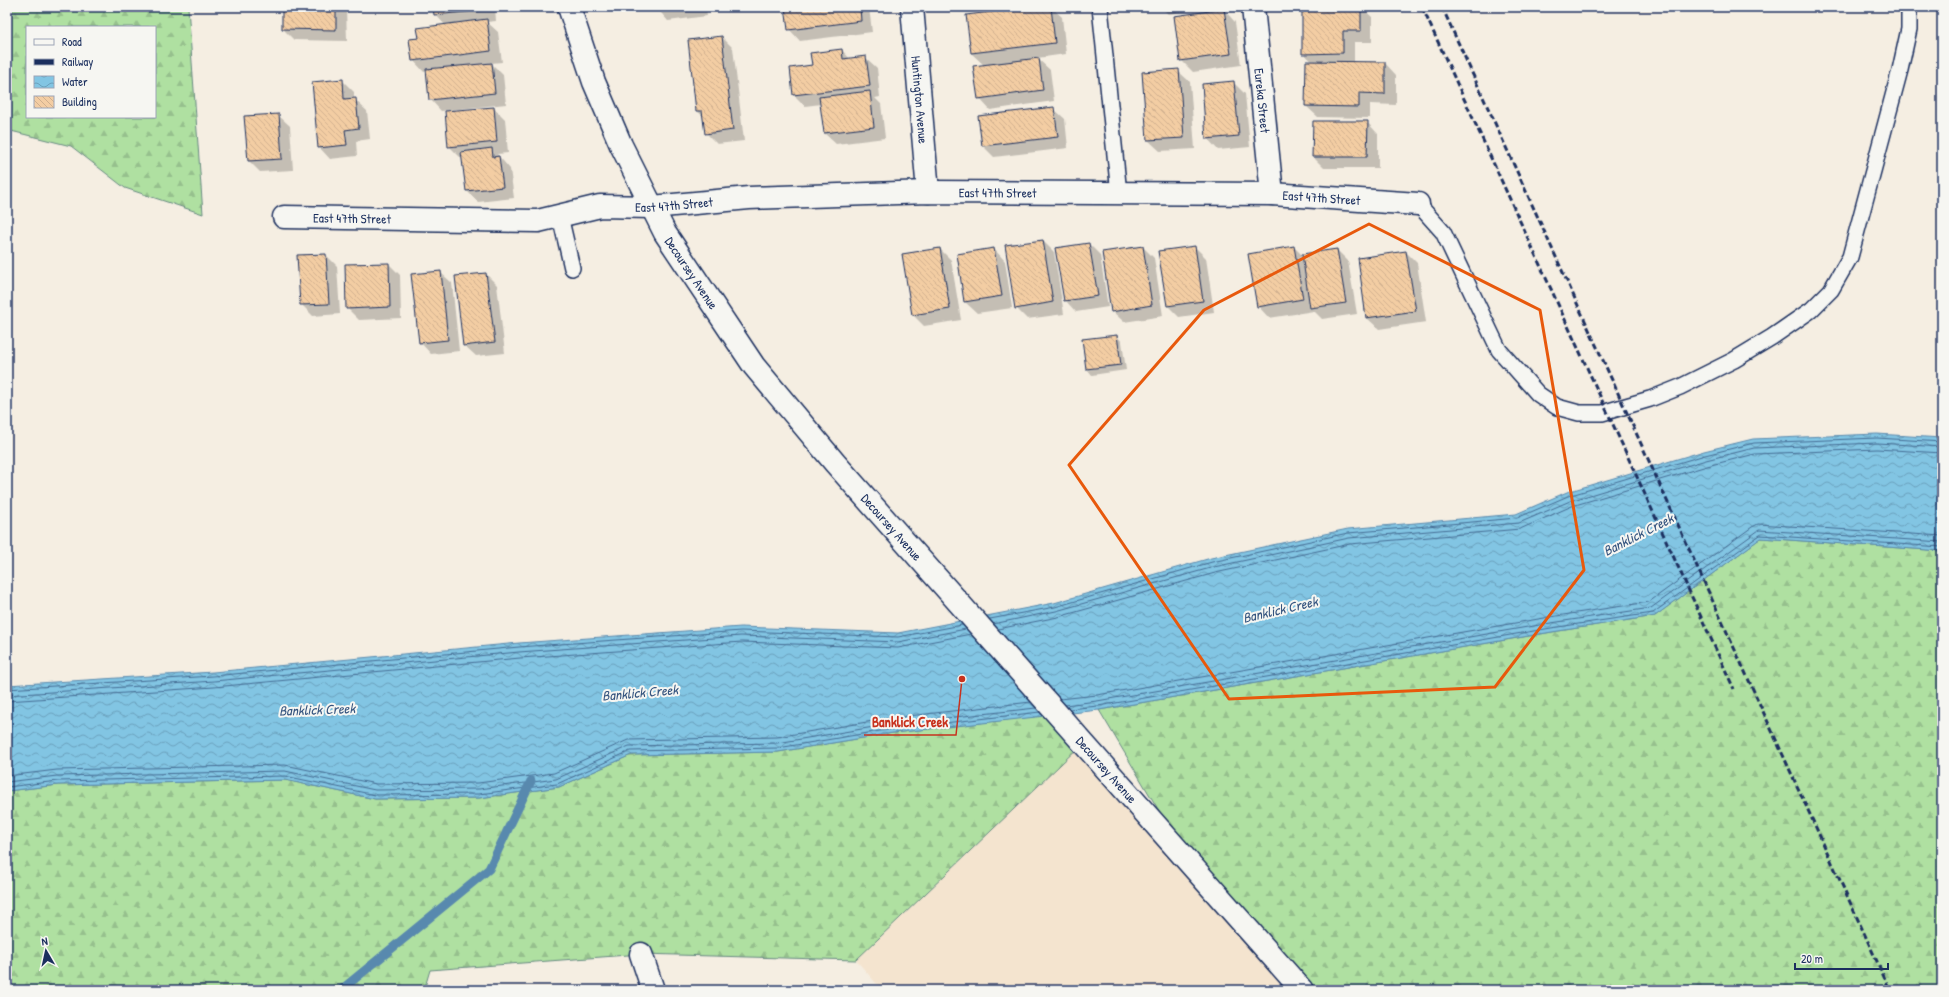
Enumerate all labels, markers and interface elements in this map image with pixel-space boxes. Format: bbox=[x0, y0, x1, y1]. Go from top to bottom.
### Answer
legend bbox=[26, 26, 156, 118]
text: Road bbox=[62, 33, 82, 50]
text: Railway bbox=[62, 53, 93, 70]
street label: Huntington Avenue bbox=[907, 55, 933, 144]
street label: Eureka Street bbox=[1250, 67, 1275, 134]
text: Water bbox=[62, 73, 88, 90]
text: Building bbox=[62, 93, 97, 110]
street label: East 47th Street bbox=[959, 183, 1037, 202]
street label: East 47th Street bbox=[1282, 186, 1362, 209]
street label: East 47th Street bbox=[635, 192, 714, 216]
street label: East 47th Street bbox=[313, 208, 392, 228]
street label: Decoursey Avenue bbox=[661, 233, 722, 313]
street label: Decoursey Avenue bbox=[857, 490, 926, 564]
water label: Banklick Creek bbox=[1600, 508, 1677, 560]
water label: Banklick Creek bbox=[1241, 591, 1320, 627]
water label: Banklick Creek bbox=[601, 679, 680, 705]
water label: Banklick Creek bbox=[279, 698, 357, 720]
callout: Banklick Creek bbox=[864, 709, 956, 735]
text: Banklick Creek bbox=[872, 712, 948, 731]
street label: Decoursey Avenue bbox=[1072, 732, 1141, 807]
north arrow bbox=[26, 931, 66, 971]
text: N bbox=[40, 934, 49, 948]
scale bar bbox=[1795, 945, 1888, 971]
text: 20 m bbox=[1801, 950, 1823, 967]

